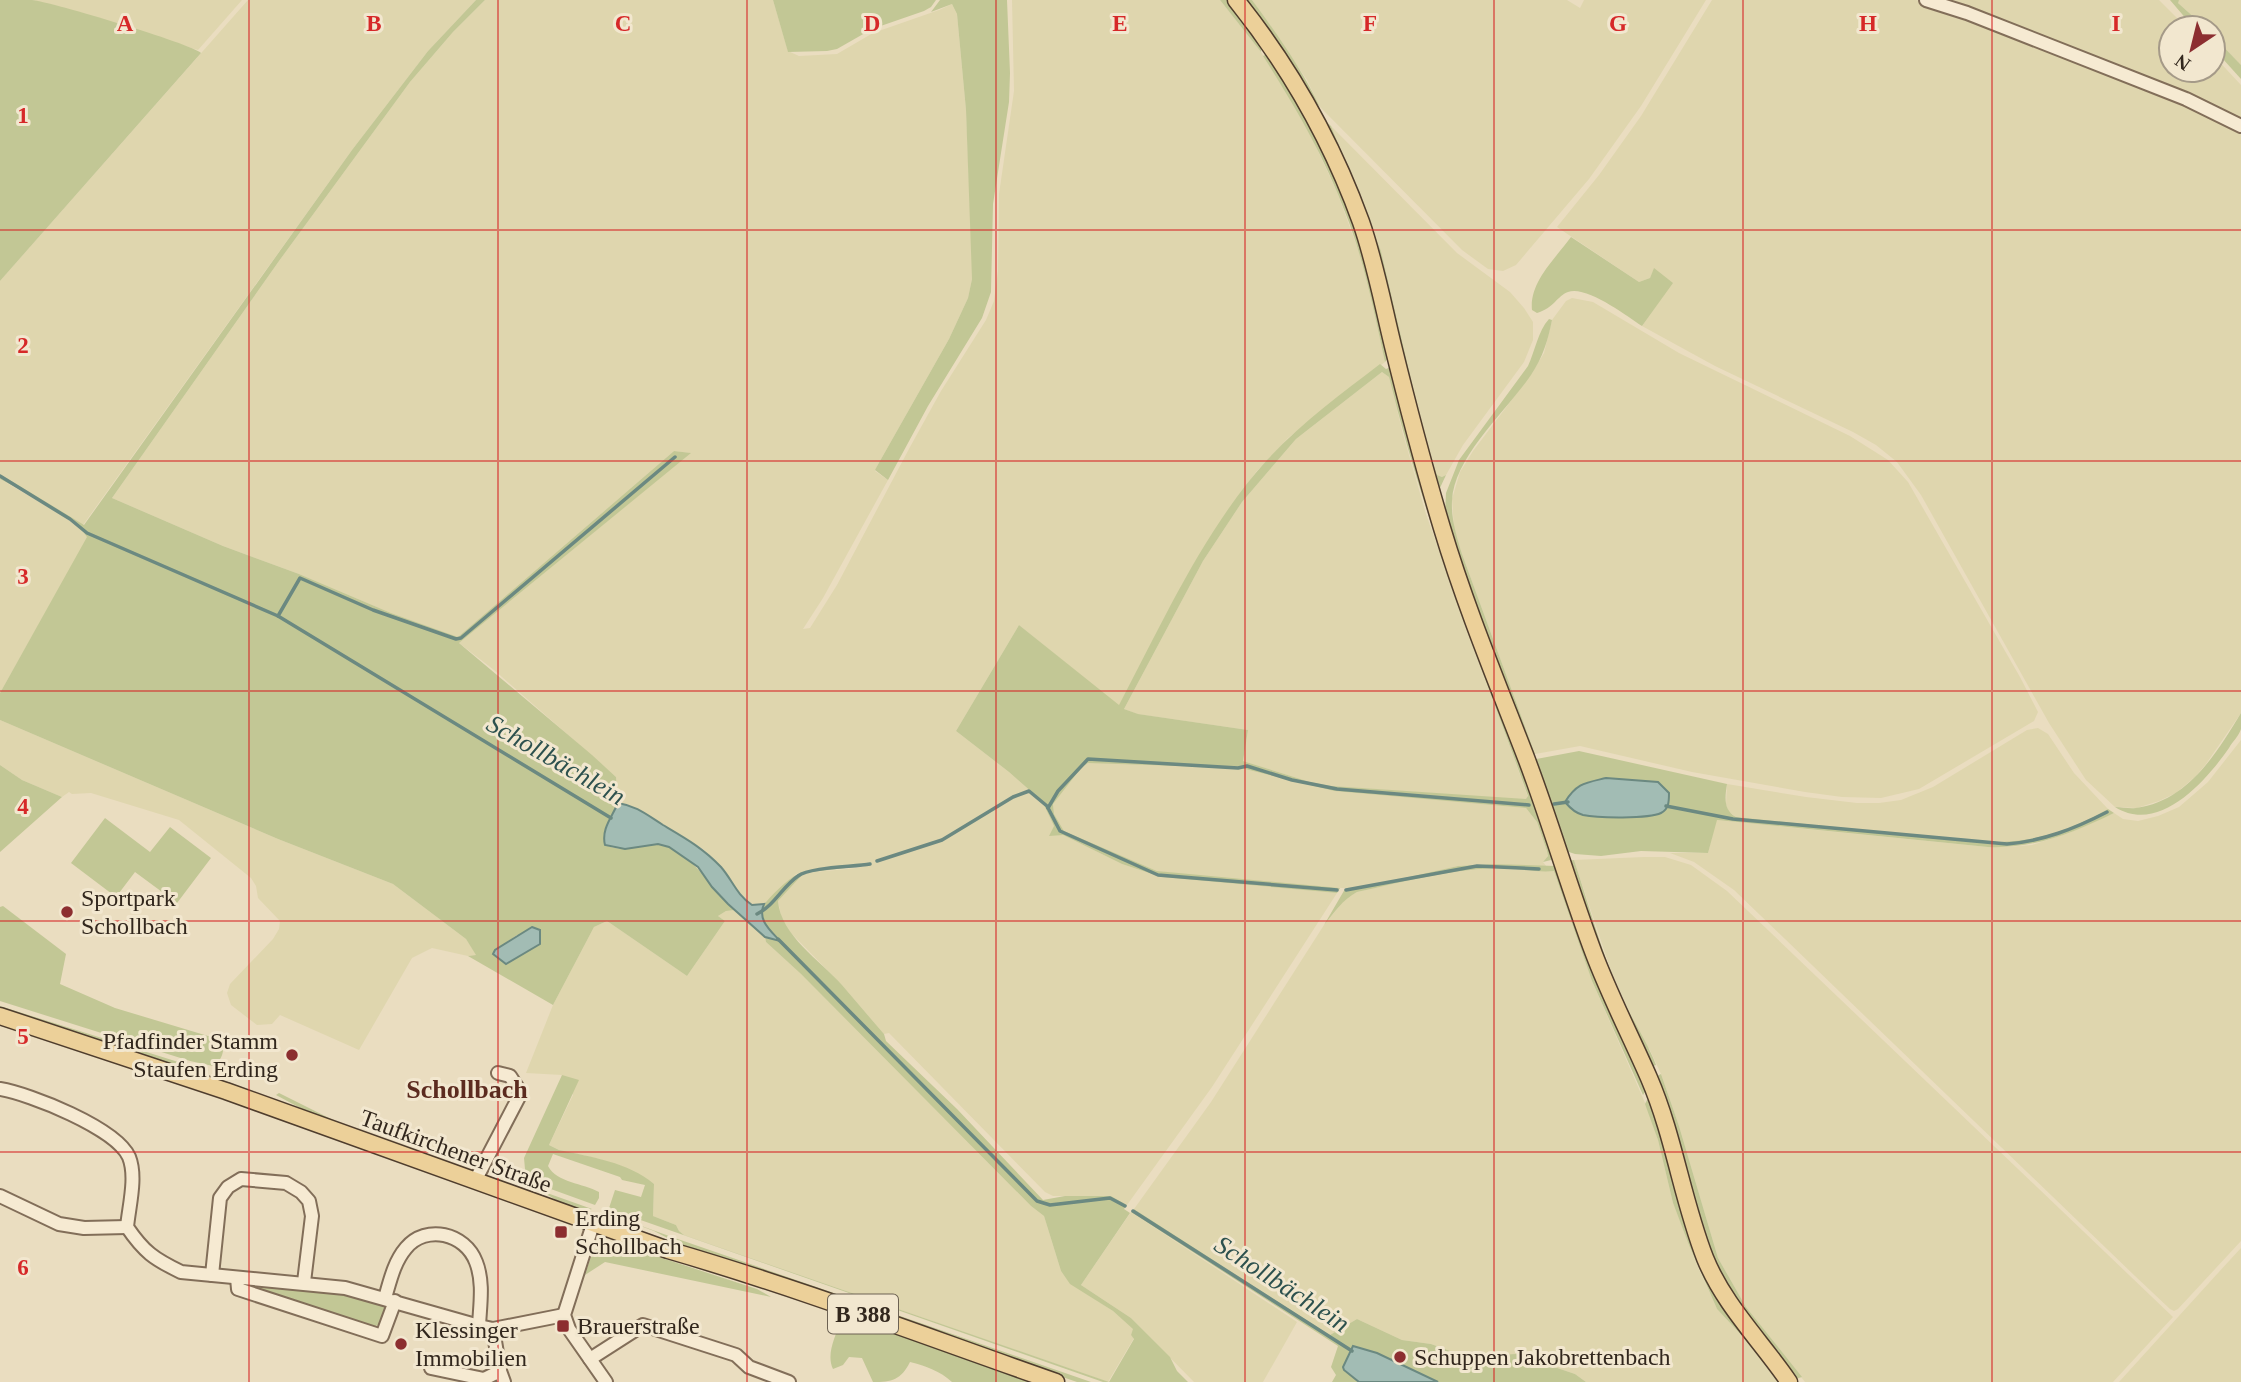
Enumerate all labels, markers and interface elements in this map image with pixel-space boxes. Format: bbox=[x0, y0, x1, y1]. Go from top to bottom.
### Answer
text: A bbox=[117, 11, 134, 36]
text: B bbox=[366, 11, 382, 36]
text: C bbox=[615, 11, 631, 36]
text: D bbox=[864, 11, 880, 36]
text: E bbox=[1112, 11, 1128, 36]
text: F bbox=[1363, 11, 1377, 36]
text: G bbox=[1609, 11, 1627, 36]
text: H bbox=[1859, 11, 1877, 36]
text: I bbox=[2112, 11, 2121, 36]
north arrow bbox=[2157, 14, 2227, 84]
text: N bbox=[2171, 50, 2194, 75]
text: 1 bbox=[17, 103, 29, 128]
text: 2 bbox=[17, 333, 29, 358]
text: 3 bbox=[17, 564, 29, 589]
water label: Schollbächlein bbox=[482, 709, 630, 811]
text: 4 bbox=[17, 794, 29, 819]
place label: Sportpark Schollbach bbox=[81, 885, 188, 939]
marker: Sportpark Schollbach bbox=[59, 904, 75, 920]
text: 5 bbox=[17, 1024, 29, 1049]
place label: Pfadfinder Stamm Staufen Erding bbox=[103, 1028, 278, 1082]
marker: Pfadfinder Stamm Staufen Erding bbox=[284, 1047, 300, 1063]
district label: Schollbach bbox=[406, 1075, 528, 1104]
street label: Taufkirchener Straße bbox=[357, 1104, 555, 1198]
place label: Erding Schollbach bbox=[575, 1205, 682, 1259]
marker: Erding Schollbach bbox=[553, 1224, 569, 1240]
water label: Schollbächlein bbox=[1209, 1230, 1355, 1338]
text: 6 bbox=[17, 1255, 29, 1280]
road number: B 388 bbox=[828, 1294, 898, 1334]
place label: Brauerstraße bbox=[577, 1313, 700, 1339]
place label: Klessinger Immobilien bbox=[415, 1317, 527, 1371]
marker: Brauerstraße bbox=[555, 1318, 571, 1334]
marker: Klessinger Immobilien bbox=[393, 1336, 409, 1352]
place label: Schuppen Jakobrettenbach bbox=[1414, 1344, 1671, 1370]
marker: Schuppen Jakobrettenbach bbox=[1392, 1349, 1408, 1365]

